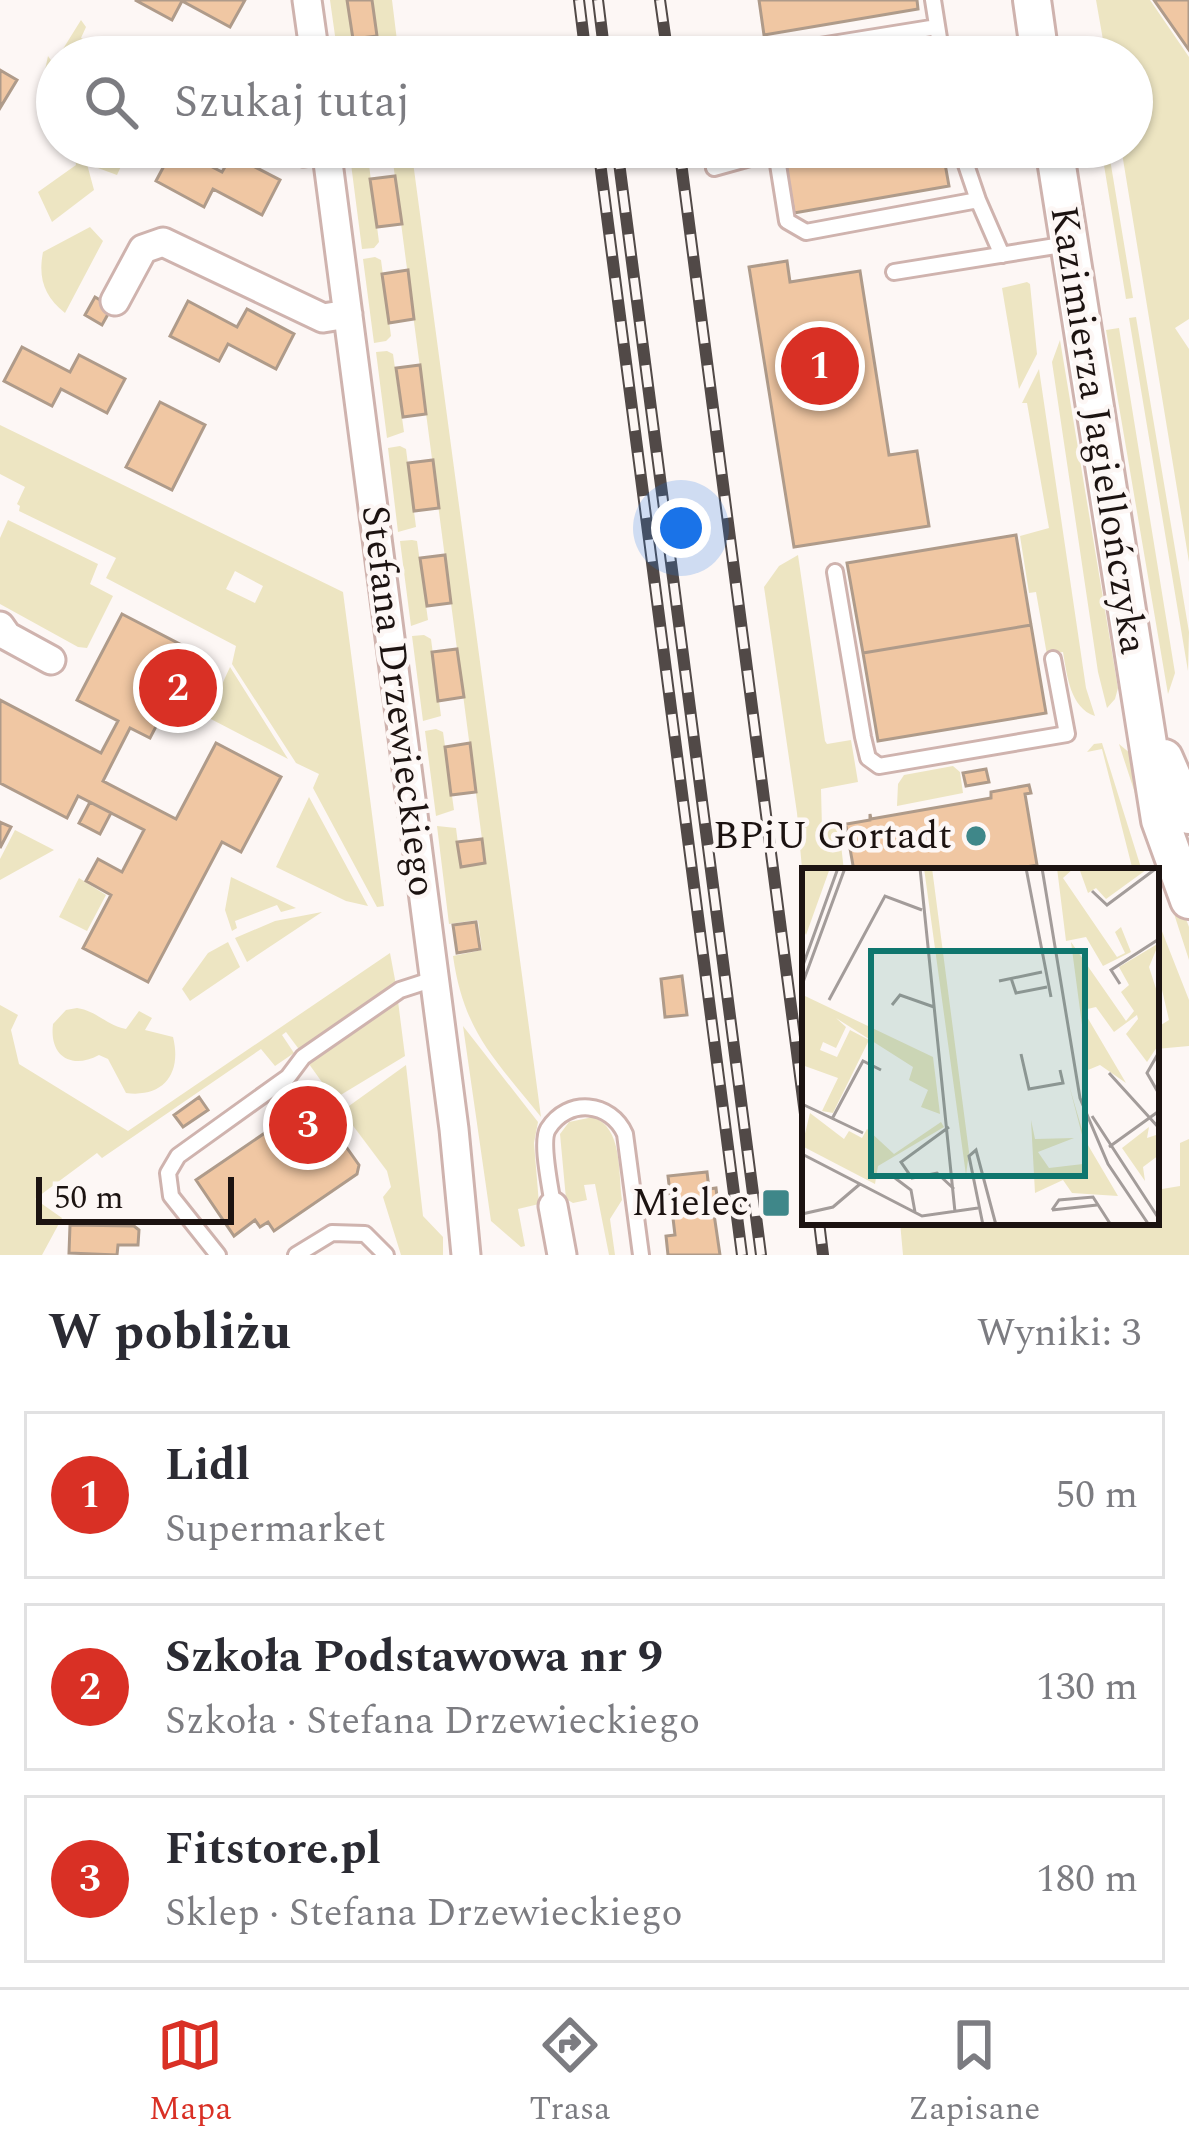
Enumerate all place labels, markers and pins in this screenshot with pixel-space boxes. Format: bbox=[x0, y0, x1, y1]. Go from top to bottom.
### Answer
pin: 1 bbox=[781, 321, 859, 411]
pin: 2 bbox=[139, 643, 217, 733]
place label: BPiU Gortadt bbox=[713, 807, 952, 866]
marker: BPiU Gortadt bbox=[963, 823, 989, 849]
pin: 3 bbox=[269, 1080, 347, 1170]
place label: Mielec bbox=[631, 1174, 749, 1233]
marker: Mielec bbox=[760, 1187, 792, 1219]

